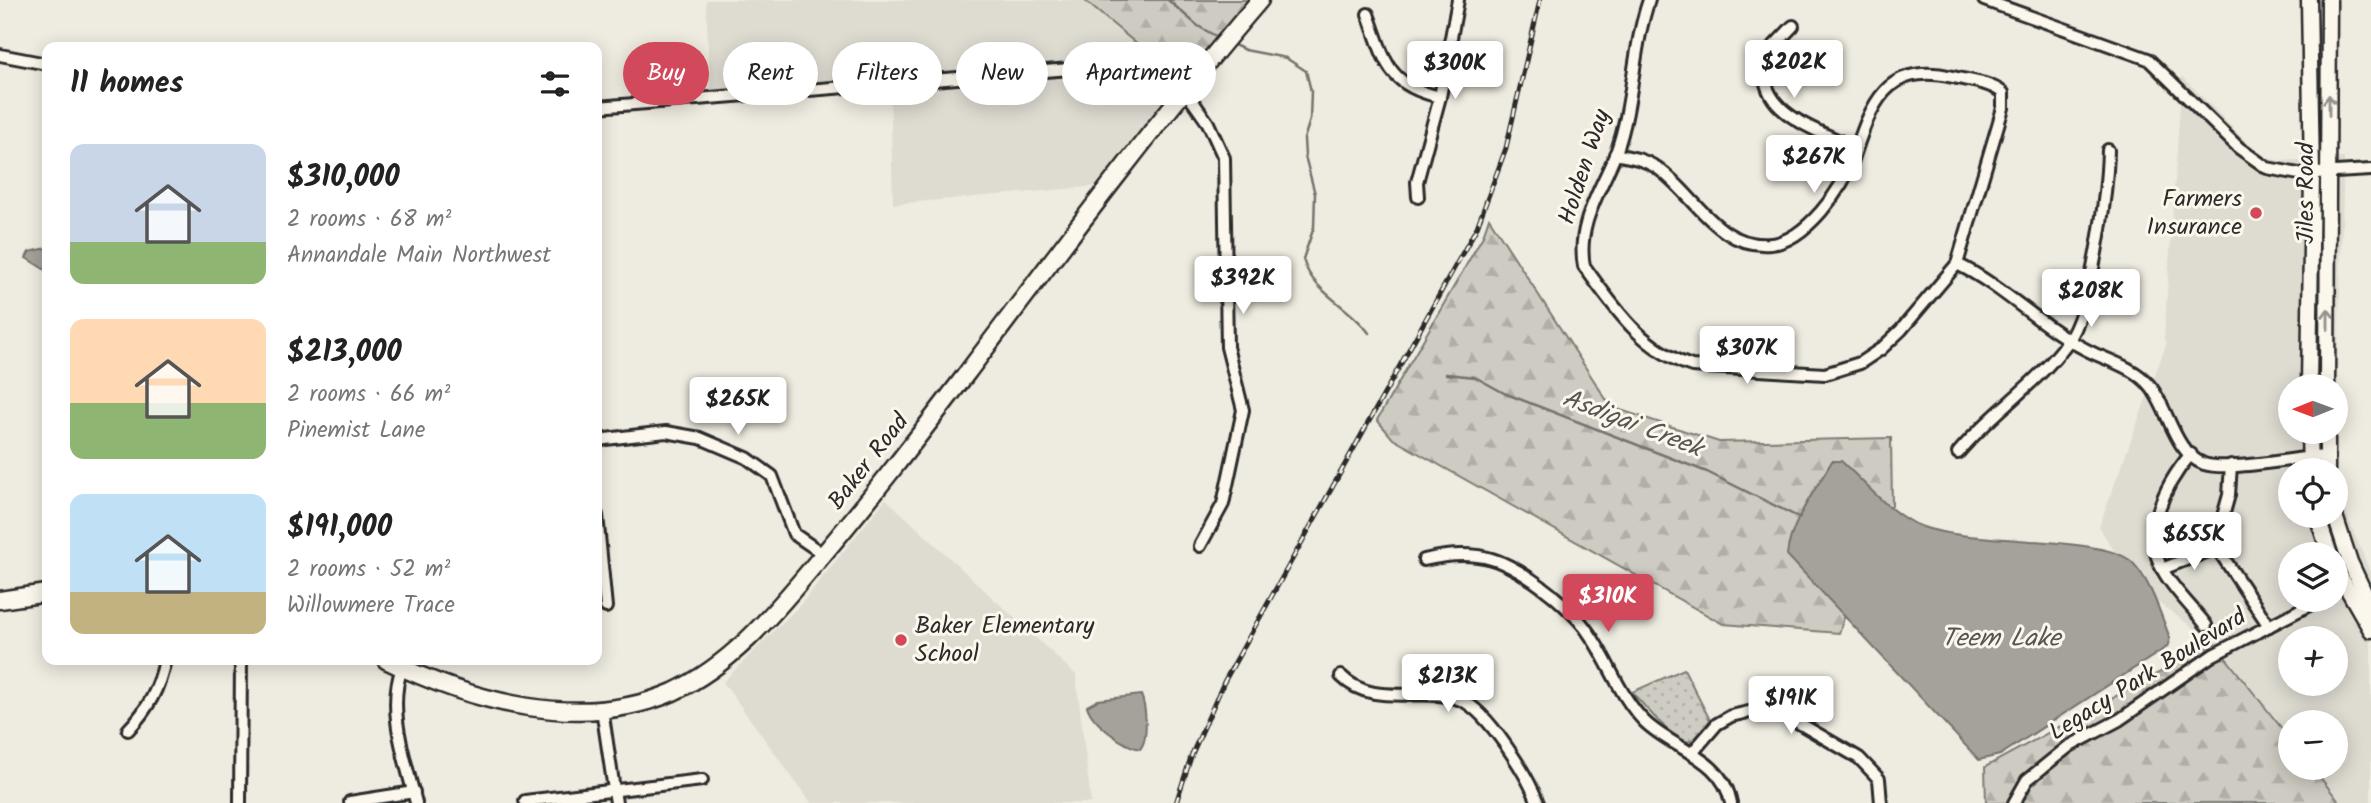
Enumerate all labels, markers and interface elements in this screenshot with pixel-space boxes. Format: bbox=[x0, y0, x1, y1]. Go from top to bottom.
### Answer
pin: $202K bbox=[1745, 41, 1843, 100]
chip: Buy bbox=[623, 42, 709, 105]
chip: Rent bbox=[723, 42, 818, 105]
chip: Filters bbox=[832, 42, 942, 105]
chip: New bbox=[956, 42, 1048, 105]
chip: Apartment bbox=[1062, 42, 1216, 105]
pin: $300K bbox=[1406, 42, 1504, 101]
text: $202K bbox=[1761, 45, 1827, 81]
text: $300K bbox=[1423, 46, 1487, 82]
text: 11 homes bbox=[70, 60, 183, 108]
icon: filters bbox=[536, 65, 574, 103]
one-way arrow bbox=[2322, 94, 2336, 117]
street label: Holden Way bbox=[1548, 104, 1622, 230]
pin: $267K bbox=[1765, 136, 1863, 195]
text: $267K bbox=[1782, 140, 1846, 176]
street label: Jiles Road bbox=[2287, 141, 2326, 244]
text: $310,000 bbox=[287, 154, 400, 202]
icon: home bbox=[126, 172, 210, 256]
place label: Farmers Insurance bbox=[2147, 180, 2242, 247]
text: 2 rooms · 68 m² bbox=[287, 202, 451, 238]
marker: Farmers Insurance bbox=[2248, 205, 2264, 221]
text: Annandale Main Northwest bbox=[287, 238, 551, 274]
pin: $392K bbox=[1194, 256, 1292, 316]
text: $392K bbox=[1210, 261, 1276, 297]
pin: $208K bbox=[2042, 270, 2140, 329]
text: $208K bbox=[2058, 274, 2124, 310]
one-way arrow bbox=[2321, 307, 2334, 330]
pin: $307K bbox=[1698, 326, 1796, 386]
text: $213,000 bbox=[287, 329, 402, 377]
text: $307K bbox=[1716, 331, 1778, 367]
icon: home bbox=[126, 347, 210, 431]
north arrow bbox=[2278, 374, 2348, 444]
map controls bbox=[2278, 374, 2348, 780]
text: 2 rooms · 66 m² bbox=[287, 377, 450, 413]
pin: $265K bbox=[689, 378, 787, 437]
water label: Asdigai Creek bbox=[1556, 378, 1712, 471]
text: $265K bbox=[706, 382, 770, 418]
street label: Baker Road bbox=[818, 404, 920, 519]
text: Pinemist Lane bbox=[287, 413, 425, 449]
button: locate bbox=[2278, 458, 2348, 528]
text: $191,000 bbox=[287, 504, 392, 552]
pin: $655K bbox=[2145, 512, 2243, 572]
text: $655K bbox=[2162, 517, 2226, 553]
icon: home bbox=[126, 522, 210, 606]
button: layers bbox=[2278, 542, 2348, 612]
text: 2 rooms · 52 m² bbox=[287, 552, 450, 588]
pin: $310K bbox=[1559, 574, 1657, 634]
text: $310K bbox=[1579, 579, 1637, 615]
text: Willowmere Trace bbox=[287, 588, 455, 624]
street label: Legacy Park Boulevard bbox=[2041, 598, 2255, 752]
place label: Baker Elementary School bbox=[915, 607, 1095, 674]
water label: Teem Lake bbox=[1942, 618, 2063, 660]
button: + bbox=[2278, 626, 2348, 696]
marker: Baker Elementary School bbox=[893, 632, 909, 648]
pin: $213K bbox=[1399, 654, 1497, 714]
text: $213K bbox=[1418, 659, 1478, 695]
pin: $191K bbox=[1742, 676, 1840, 736]
text: $191K bbox=[1765, 681, 1818, 717]
button: − bbox=[2278, 710, 2348, 780]

